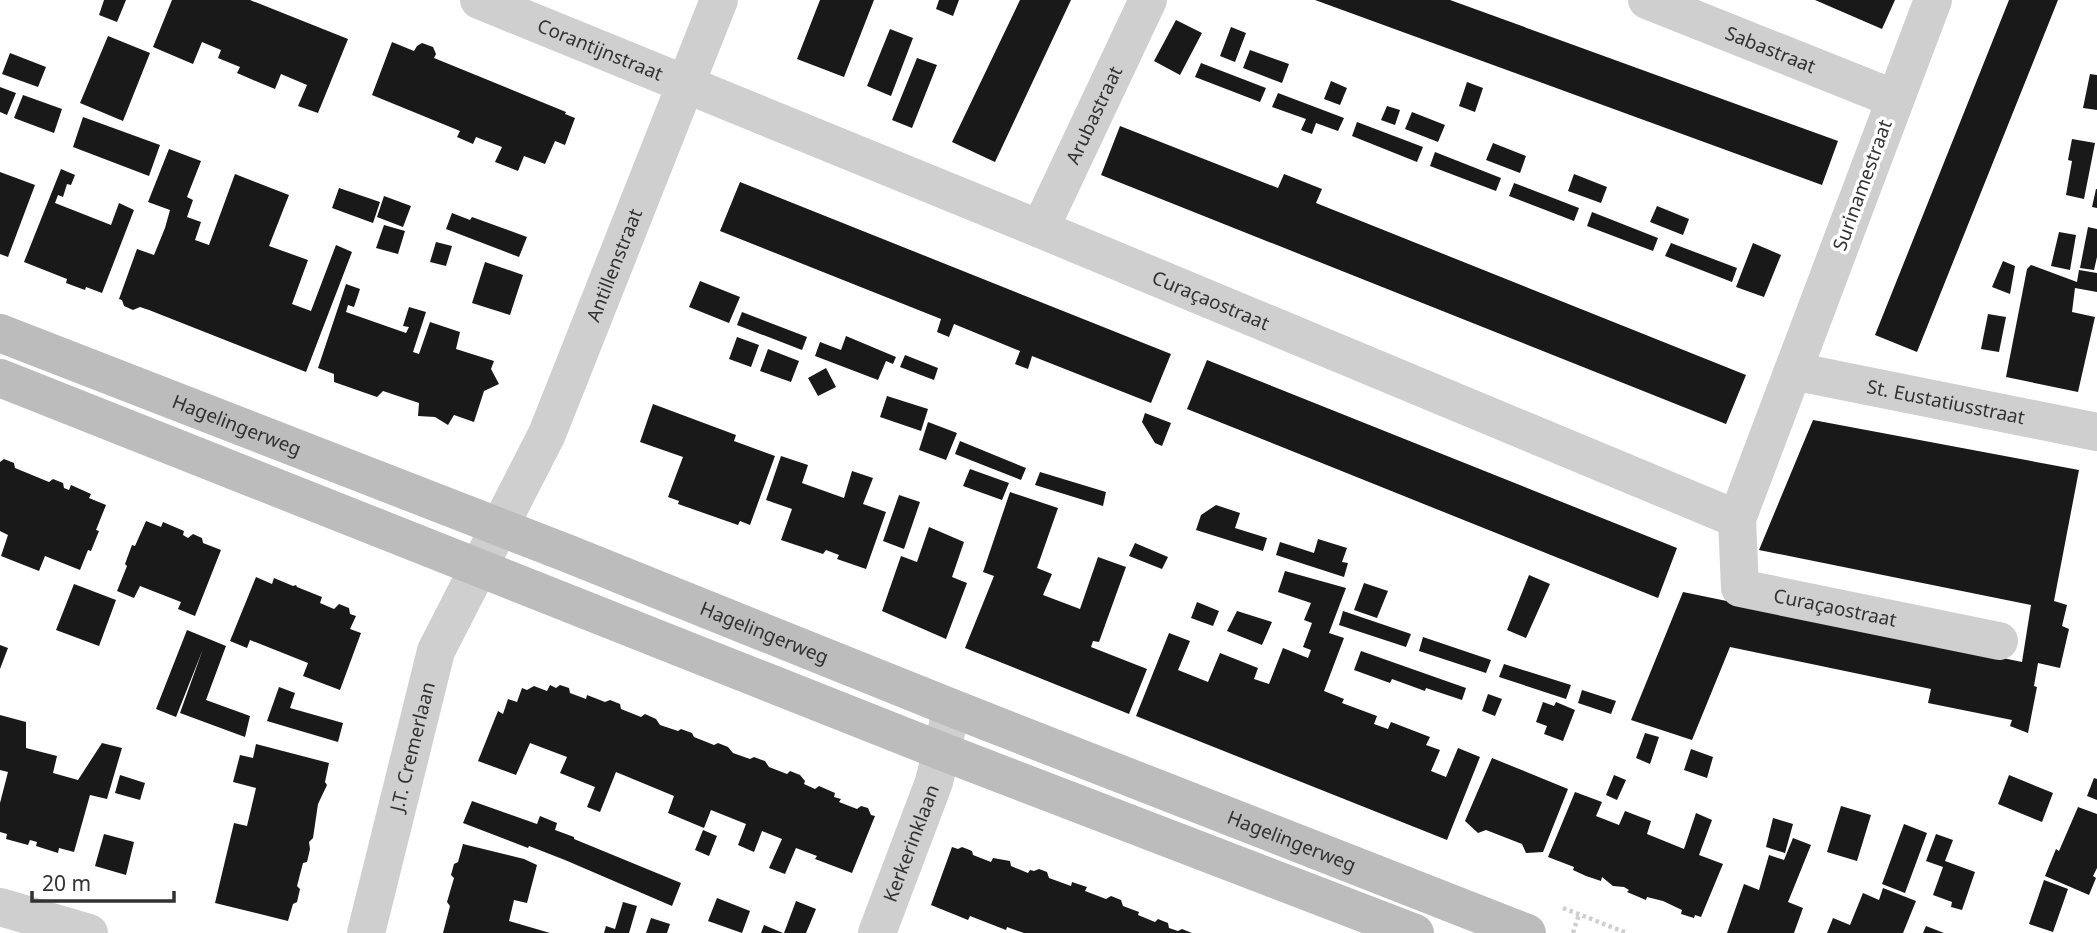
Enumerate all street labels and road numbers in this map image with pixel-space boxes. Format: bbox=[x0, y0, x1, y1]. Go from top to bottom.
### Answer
street label: Corantijnstraat bbox=[534, 12, 667, 87]
street label: Sabastraat bbox=[1722, 20, 1820, 79]
street label: Arubastraat bbox=[1059, 62, 1128, 168]
street label: Surinamestraat bbox=[1826, 116, 1898, 254]
street label: Antillenstraat bbox=[580, 205, 648, 325]
street label: Curaçaostraat bbox=[1148, 264, 1274, 336]
street label: St. Eustatiusstraat bbox=[1865, 373, 2027, 430]
street label: Hagelingerweg bbox=[169, 388, 305, 462]
street label: Curaçaostraat bbox=[1771, 582, 1899, 633]
street label: Hagelingerweg bbox=[696, 595, 832, 670]
street label: J.T. Cremerlaan bbox=[383, 679, 441, 816]
street label: Kerkerinklaan bbox=[877, 781, 945, 906]
street label: Hagelingerweg bbox=[1223, 804, 1360, 878]

